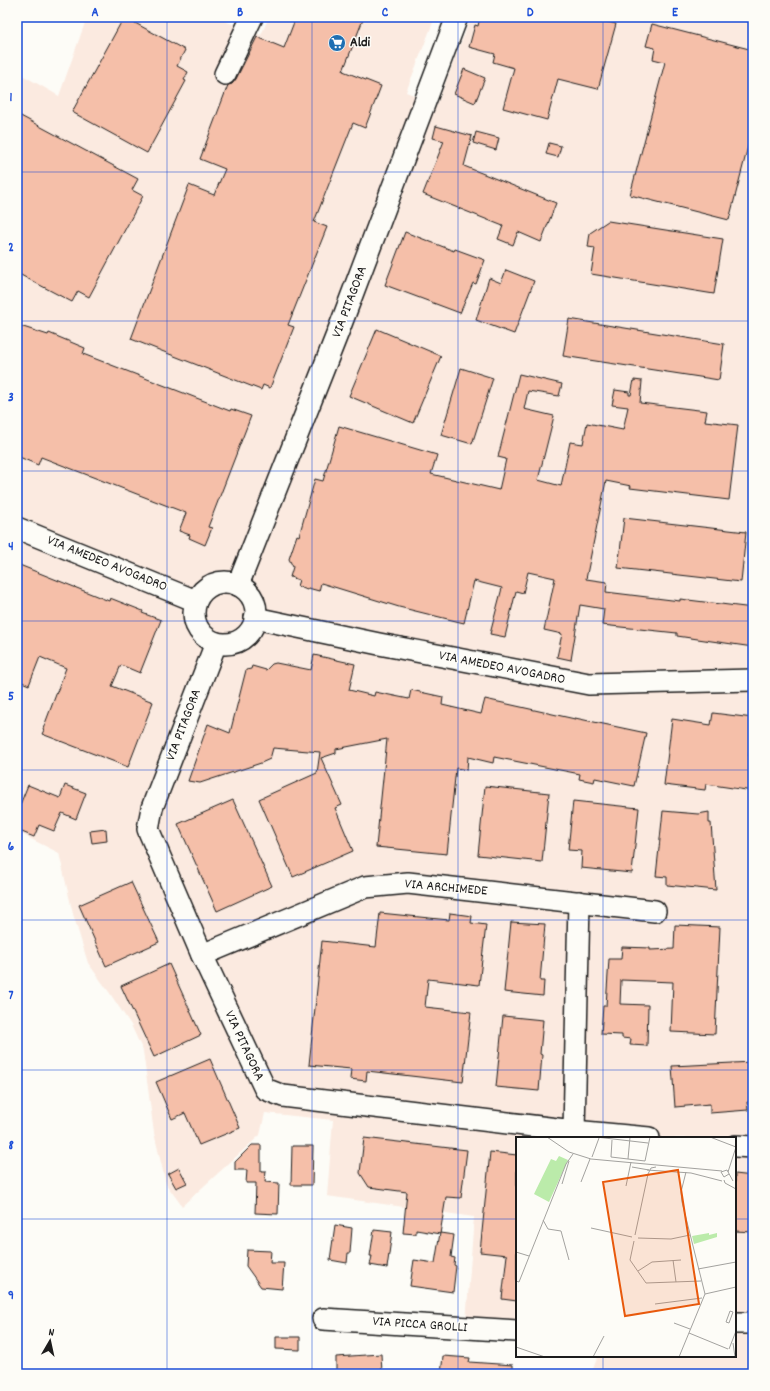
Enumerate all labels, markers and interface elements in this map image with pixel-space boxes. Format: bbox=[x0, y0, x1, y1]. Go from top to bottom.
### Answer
text: A bbox=[91, 4, 99, 23]
text: B bbox=[237, 4, 243, 23]
text: C bbox=[382, 4, 389, 23]
text: D bbox=[527, 4, 534, 23]
text: E bbox=[672, 4, 679, 23]
supermarket icon: Aldi bbox=[327, 33, 347, 53]
place label: Aldi bbox=[350, 33, 371, 53]
text: 1 bbox=[10, 89, 13, 108]
text: 2 bbox=[8, 239, 14, 258]
street label: VIA PITAGORA bbox=[327, 263, 373, 341]
text: 3 bbox=[8, 389, 14, 408]
street label: VIA AMEDEO AVOGADRO bbox=[44, 531, 170, 597]
text: 4 bbox=[8, 538, 14, 557]
street label: VIA AMEDEO AVOGADRO bbox=[437, 646, 567, 690]
street label: VIA PITAGORA bbox=[161, 686, 207, 764]
text: 5 bbox=[8, 688, 14, 707]
text: 6 bbox=[8, 838, 15, 857]
street label: VIA ARCHIMEDE bbox=[404, 874, 489, 902]
text: 7 bbox=[9, 987, 14, 1006]
street label: VIA PITAGORA bbox=[219, 1008, 269, 1085]
text: 8 bbox=[8, 1137, 14, 1156]
inset map bbox=[516, 1137, 736, 1357]
text: 9 bbox=[8, 1287, 14, 1306]
street label: VIA PICCA GROLLI bbox=[372, 1312, 469, 1338]
north arrow bbox=[30, 1321, 70, 1361]
text: N bbox=[47, 1325, 56, 1342]

